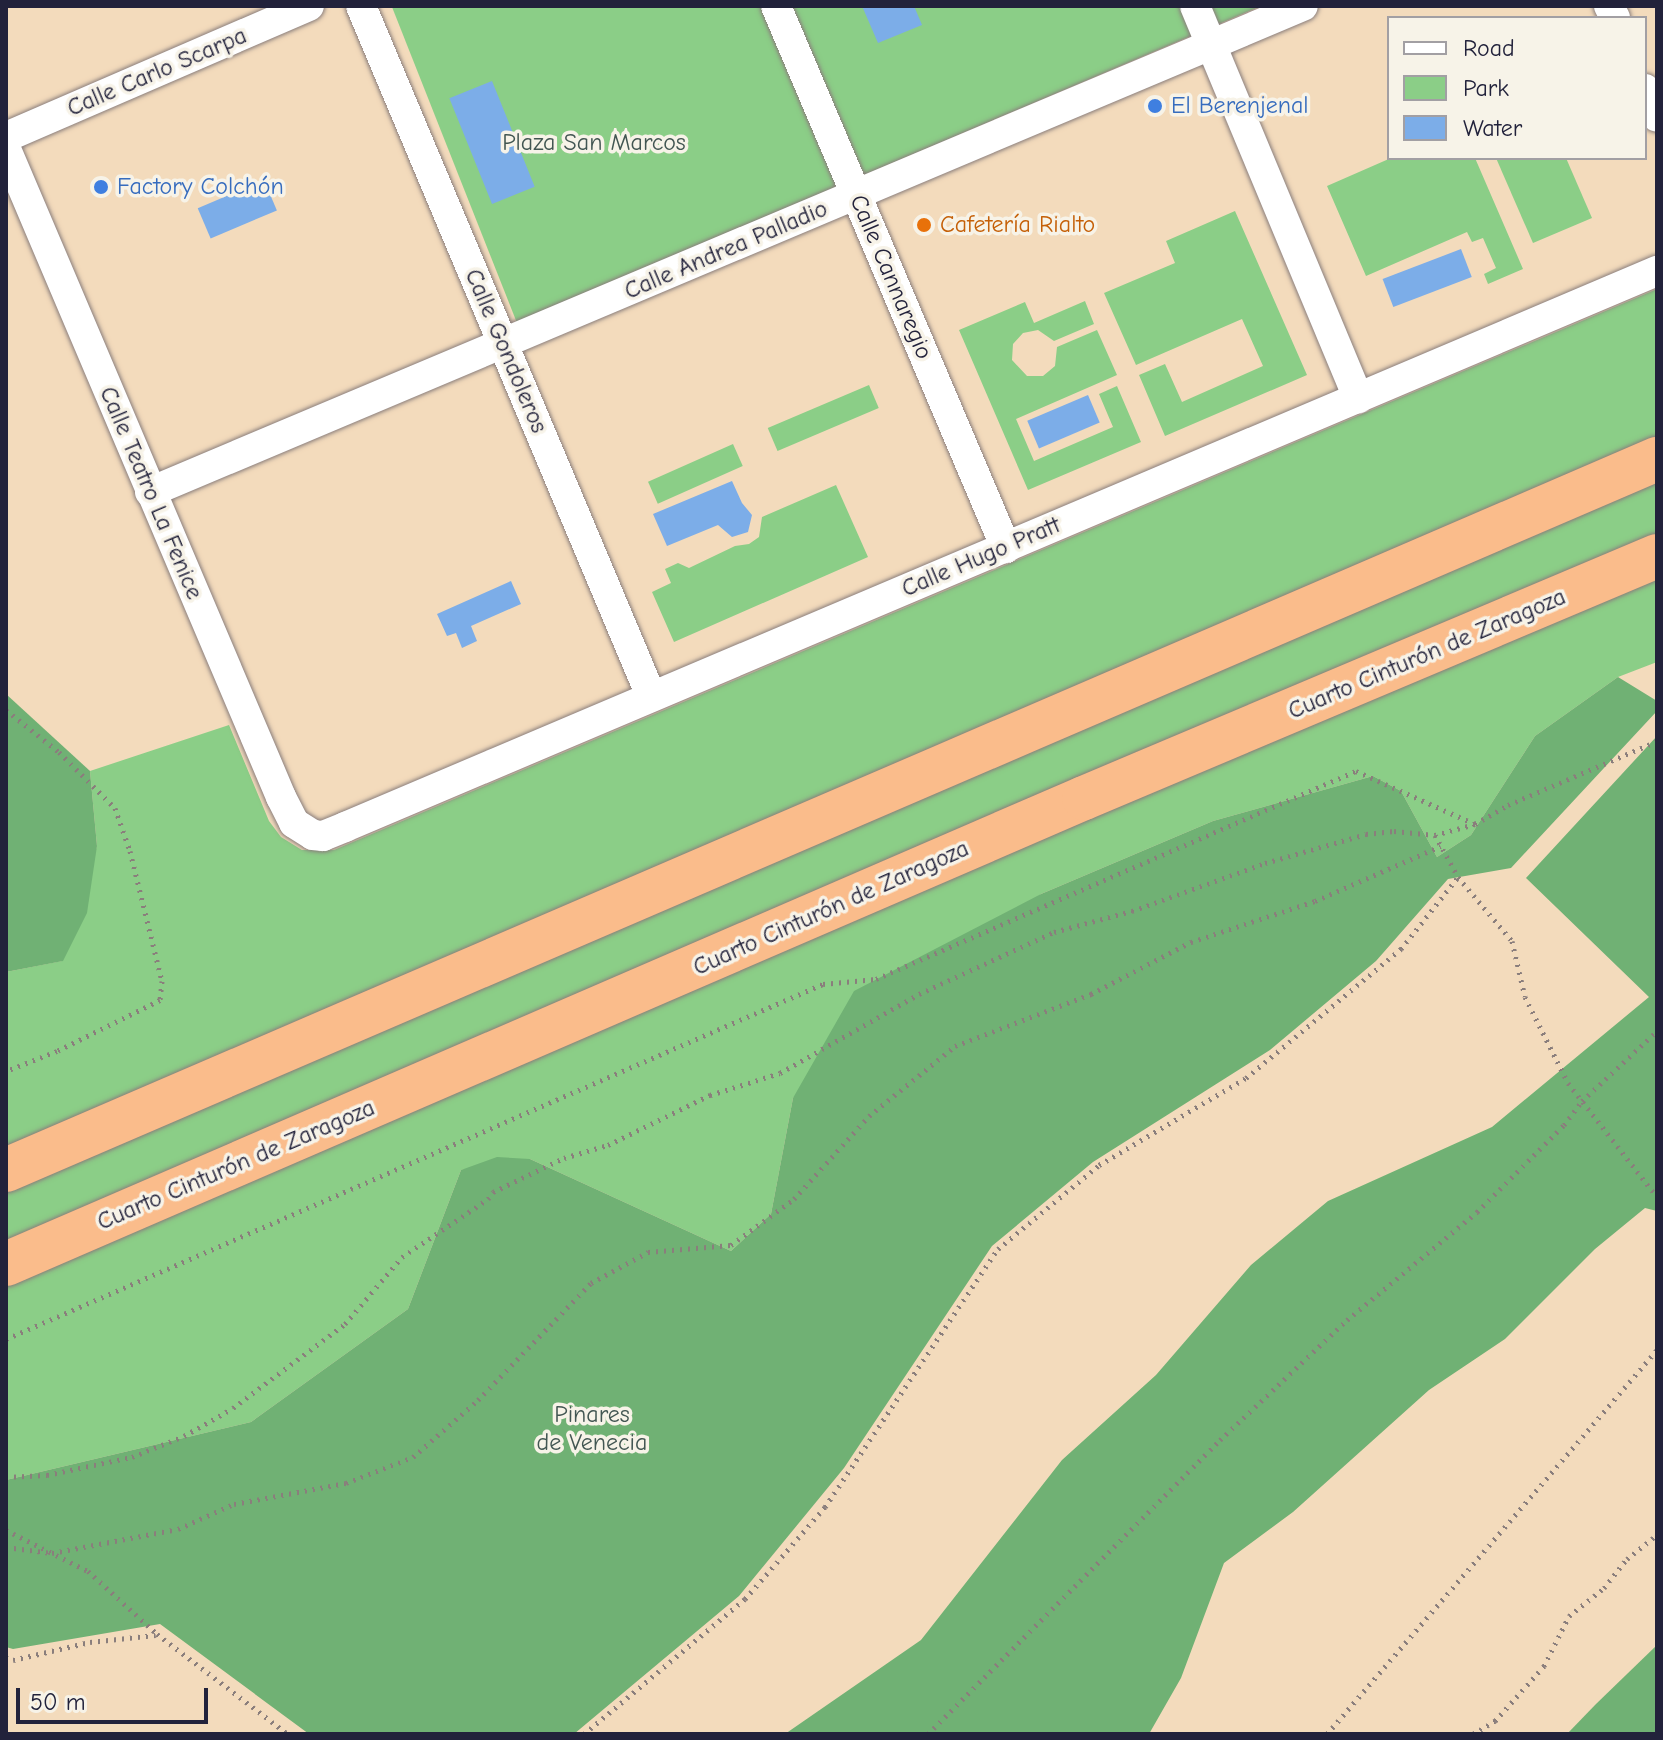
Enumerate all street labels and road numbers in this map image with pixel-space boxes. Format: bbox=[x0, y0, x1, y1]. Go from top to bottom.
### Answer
street label: Calle Carlo Scarpa bbox=[63, 21, 251, 123]
street label: Calle Cannaregio bbox=[843, 191, 939, 363]
street label: Calle Andrea Palladio bbox=[620, 194, 832, 306]
street label: Calle Gondoleros bbox=[459, 265, 553, 437]
street label: Calle Teatro La Fenice bbox=[93, 382, 209, 604]
street label: Calle Hugo Pratt bbox=[897, 511, 1065, 603]
street label: Cuarto Cinturón de Zaragoza bbox=[1284, 582, 1570, 726]
street label: Cuarto Cinturón de Zaragoza bbox=[689, 834, 973, 982]
street label: Cuarto Cinturón de Zaragoza bbox=[93, 1093, 379, 1237]

